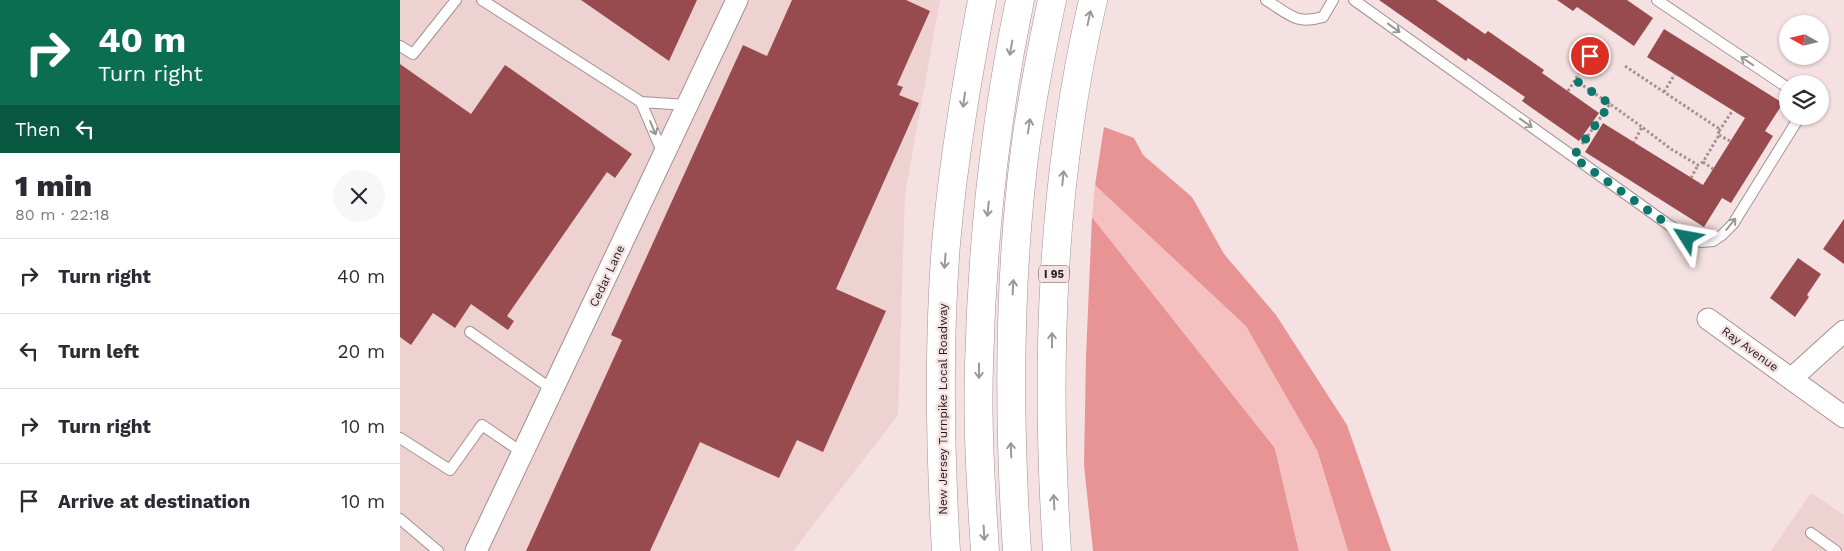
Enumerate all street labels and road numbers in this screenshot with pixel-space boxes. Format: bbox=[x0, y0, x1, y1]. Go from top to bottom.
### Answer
street label: Cedar Lane bbox=[587, 243, 627, 309]
road number: I 95 bbox=[1039, 266, 1069, 282]
street label: New Jersey Turnpike Local Roadway bbox=[936, 303, 950, 515]
street label: Ray Avenue bbox=[1719, 324, 1781, 374]

